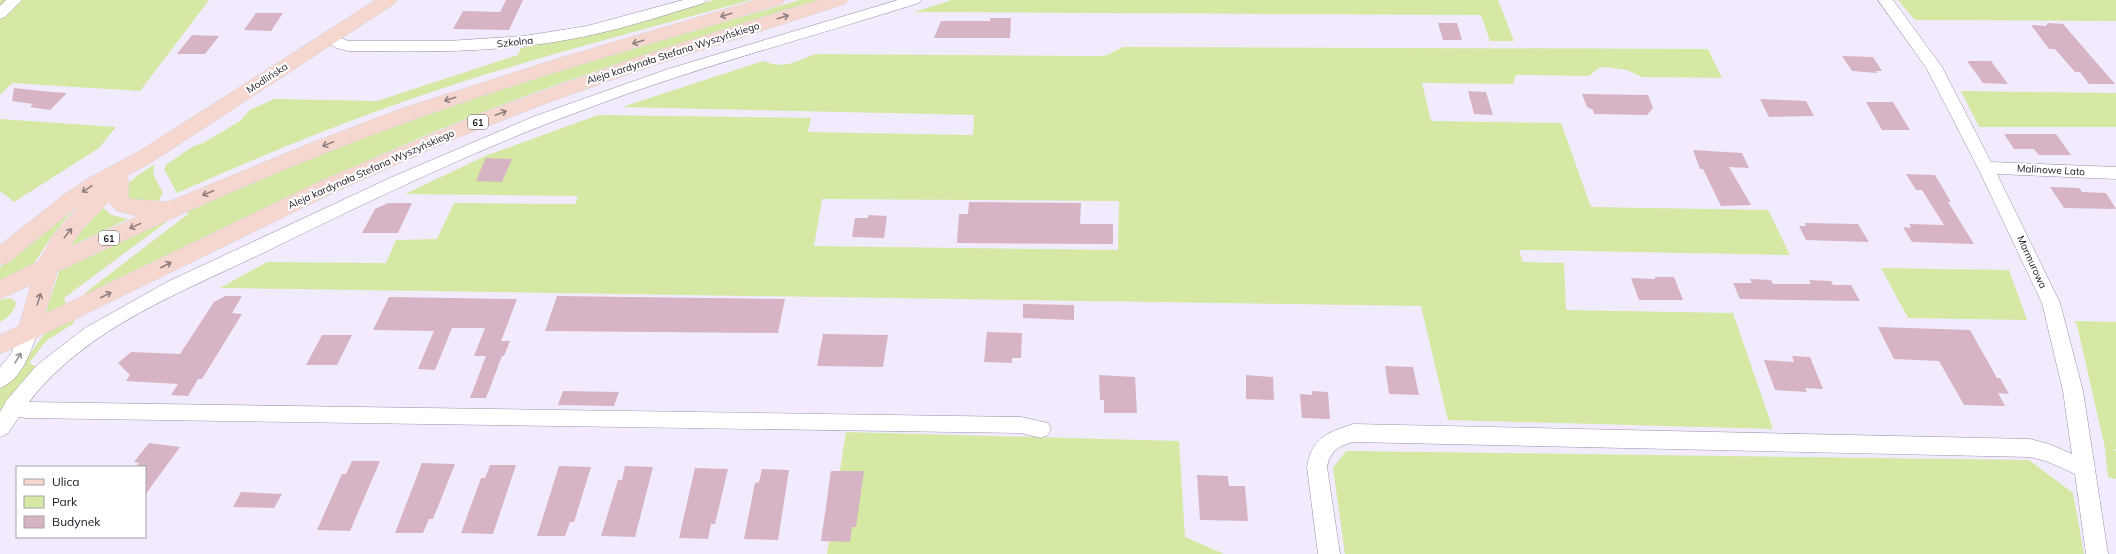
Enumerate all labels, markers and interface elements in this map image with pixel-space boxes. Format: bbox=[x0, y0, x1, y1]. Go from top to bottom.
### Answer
one-way arrow bbox=[719, 12, 732, 19]
one-way arrow bbox=[777, 13, 790, 20]
street label: Aleja kardynała Stefana Wyszyńskiego bbox=[585, 19, 761, 87]
street label: Szkolna bbox=[496, 34, 534, 50]
one-way arrow bbox=[632, 39, 645, 46]
street label: Modlińska bbox=[244, 60, 290, 96]
one-way arrow bbox=[445, 96, 457, 104]
one-way arrow bbox=[495, 109, 507, 117]
road number: 61 bbox=[468, 115, 488, 129]
street label: Aleja kardynała Stefana Wyszyńskiego bbox=[286, 126, 456, 212]
one-way arrow bbox=[323, 140, 335, 148]
street label: Malinowe Lato bbox=[2017, 162, 2086, 178]
one-way arrow bbox=[81, 185, 92, 193]
one-way arrow bbox=[202, 190, 214, 197]
one-way arrow bbox=[129, 223, 141, 230]
one-way arrow bbox=[63, 227, 72, 238]
road number: 61 bbox=[99, 231, 119, 245]
street label: Marmurowa bbox=[2014, 234, 2050, 290]
one-way arrow bbox=[160, 260, 172, 268]
one-way arrow bbox=[100, 290, 112, 298]
one-way arrow bbox=[36, 293, 43, 306]
one-way arrow bbox=[14, 352, 22, 364]
legend bbox=[16, 466, 146, 538]
text: Ulica bbox=[52, 474, 80, 489]
text: Park bbox=[52, 494, 78, 509]
text: Budynek bbox=[52, 514, 101, 529]

